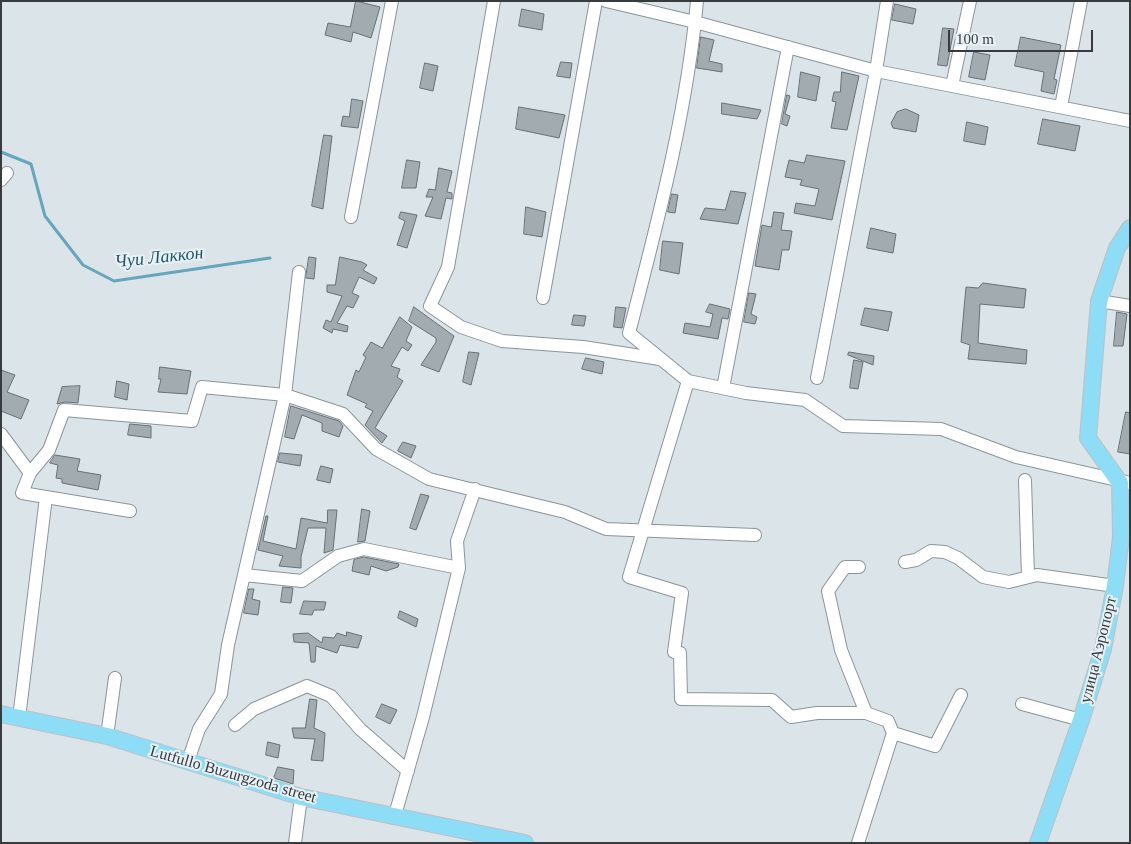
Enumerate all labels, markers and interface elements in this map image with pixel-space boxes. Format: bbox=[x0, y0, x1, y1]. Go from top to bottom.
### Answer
scale bar bbox=[951, 20, 1096, 52]
text: 100 m bbox=[956, 31, 994, 47]
water label: Чуи Лаккон bbox=[114, 243, 204, 273]
street label: улица Аэропорт bbox=[1076, 595, 1122, 705]
street label: Lutfullo Buzurgzoda street bbox=[148, 742, 318, 808]

